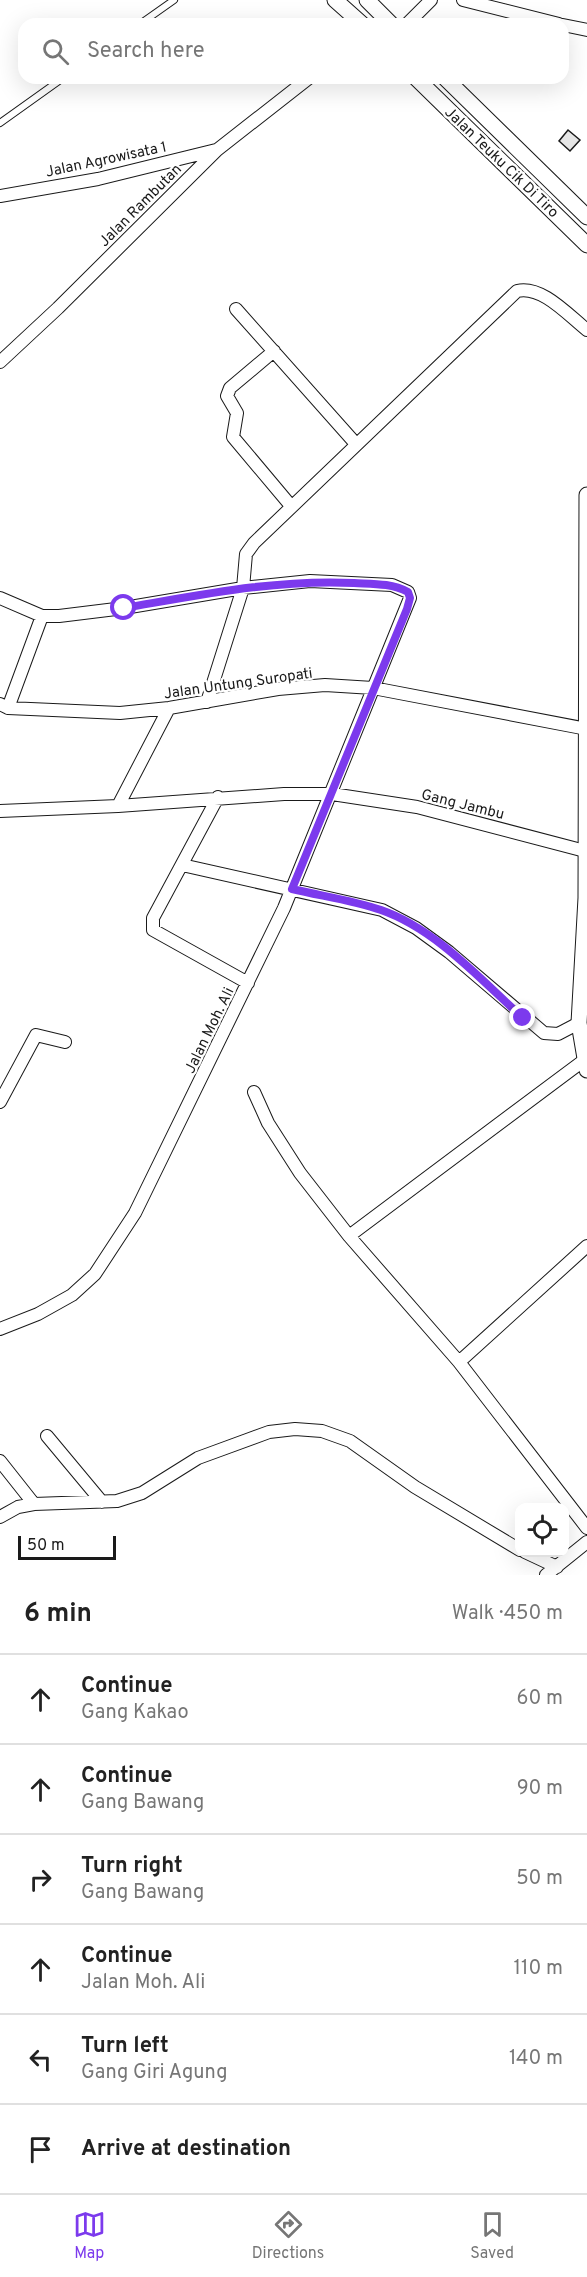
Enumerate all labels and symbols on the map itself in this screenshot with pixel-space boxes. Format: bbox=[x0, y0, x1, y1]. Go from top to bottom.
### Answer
street label: Jalan Teuku Cik Di Tiro bbox=[440, 104, 562, 223]
street label: Jalan Agrowisata 1 bbox=[44, 138, 169, 183]
street label: Jalan Rambutan bbox=[96, 161, 187, 252]
route start bbox=[110, 594, 136, 620]
street label: Jalan Untung Suropati bbox=[163, 665, 314, 704]
street label: Gang Jambu bbox=[419, 786, 506, 825]
street label: Jalan Moh. Ali bbox=[181, 985, 239, 1077]
route end bbox=[509, 1004, 535, 1030]
scale bar bbox=[18, 1533, 116, 1560]

